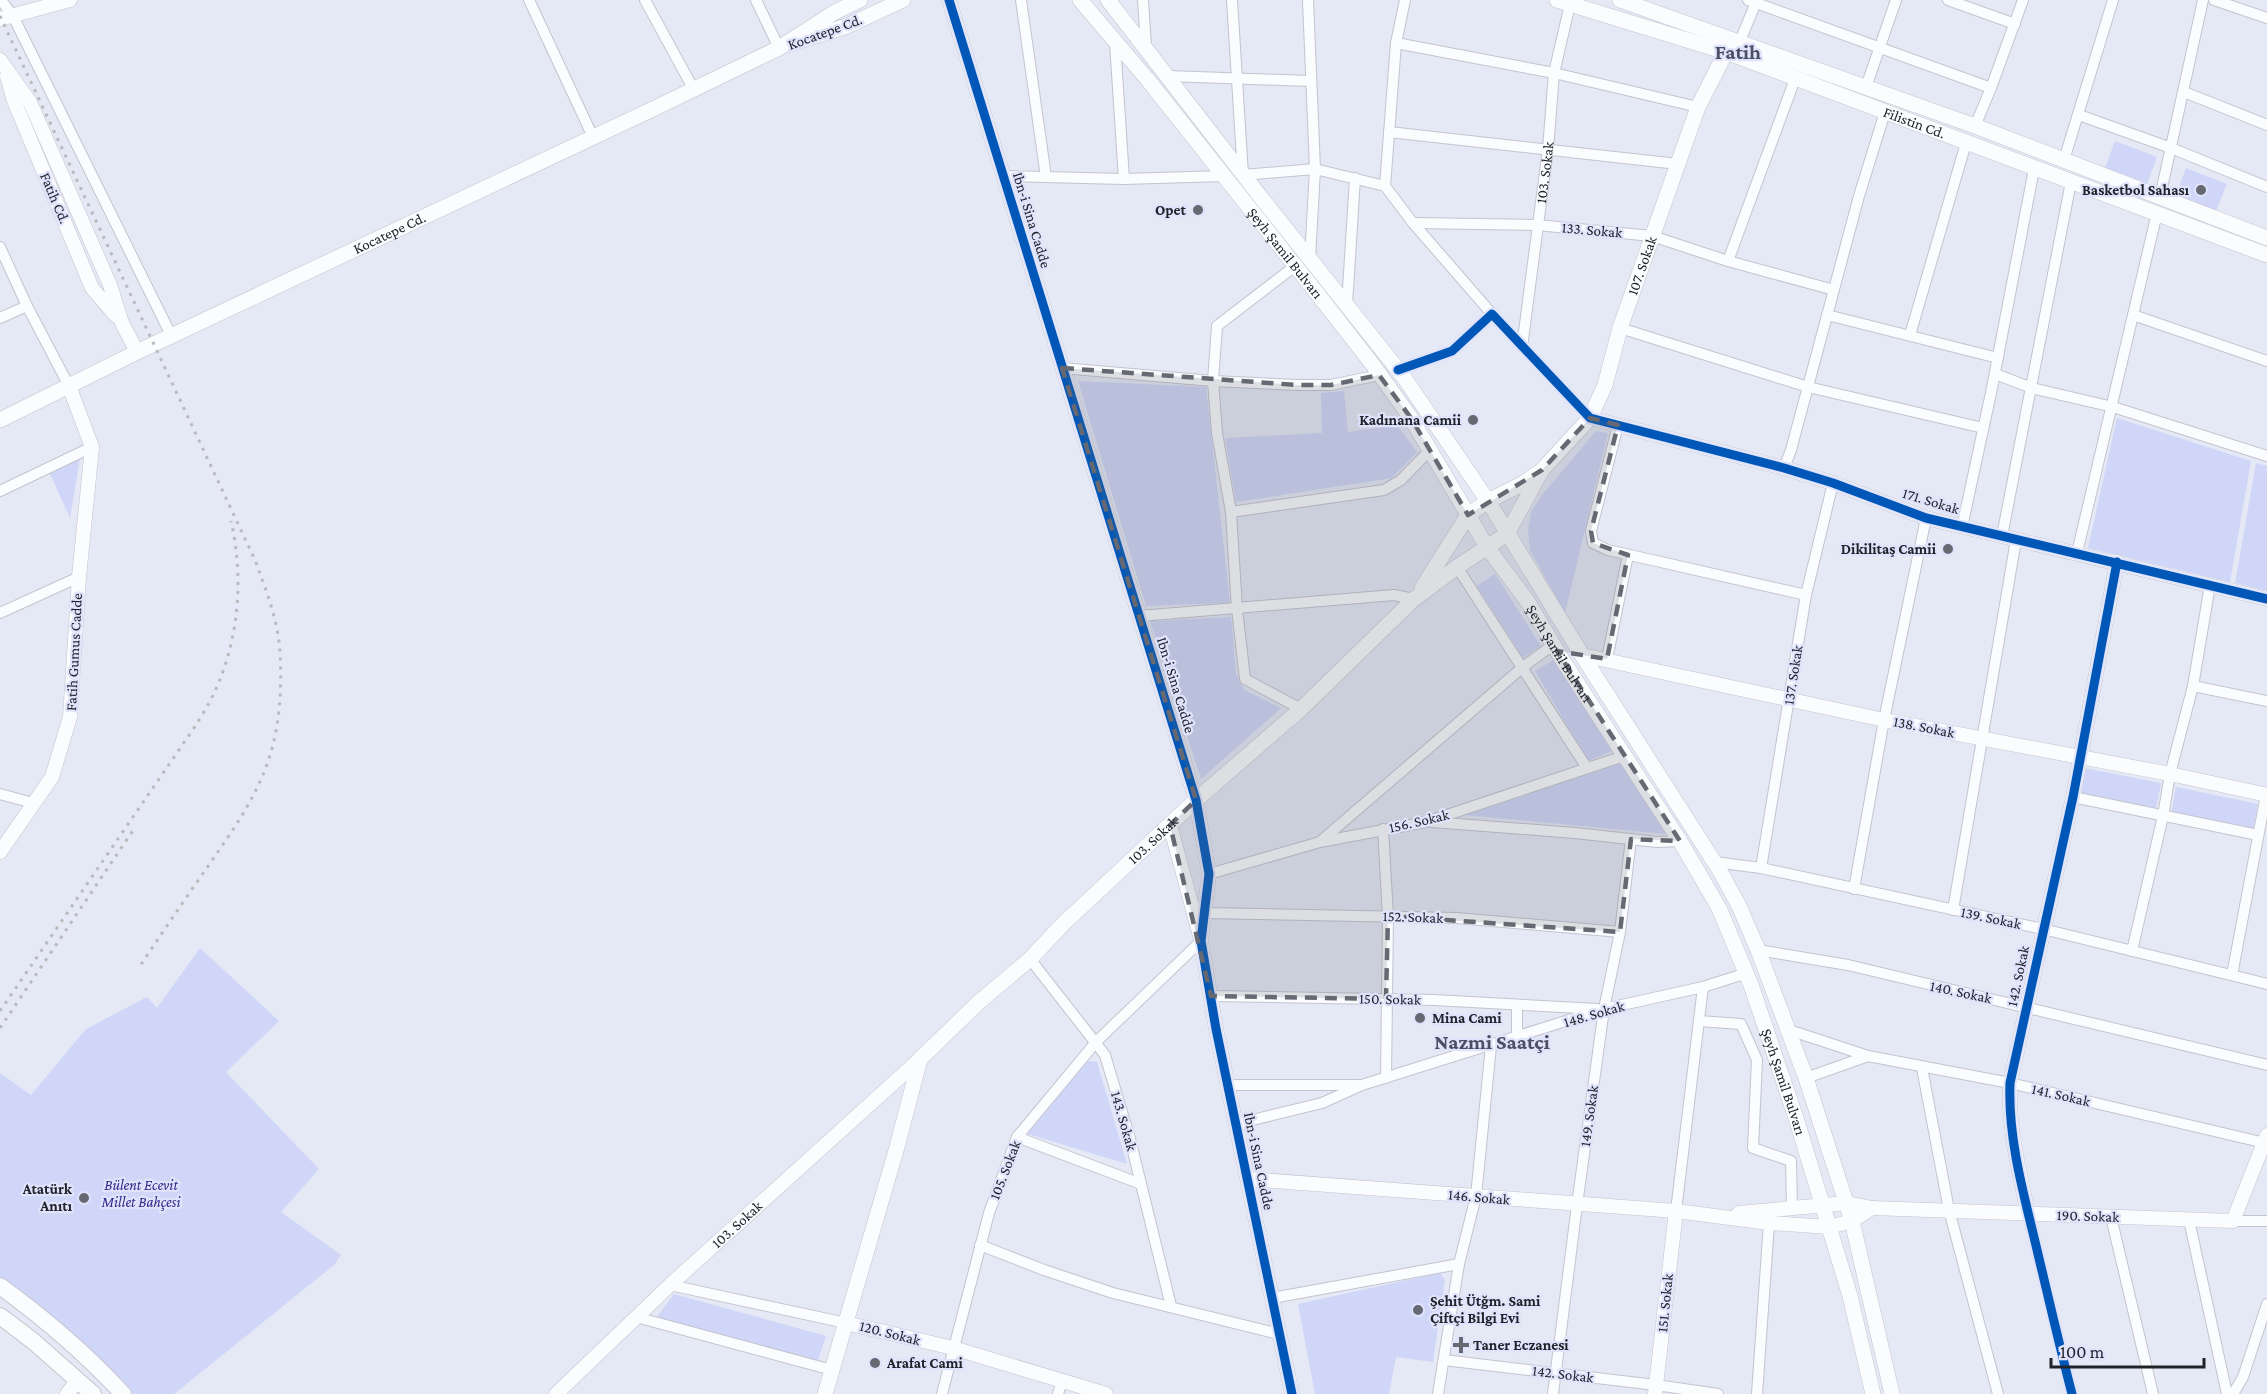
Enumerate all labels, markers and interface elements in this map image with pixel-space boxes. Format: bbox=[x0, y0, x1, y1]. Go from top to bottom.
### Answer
street label: Kocatepe Cd. bbox=[786, 11, 865, 54]
district label: Fatih bbox=[1715, 40, 1761, 64]
street label: Filistin Cd. bbox=[1881, 104, 1948, 142]
street label: 103. Sokak bbox=[1533, 140, 1557, 204]
street label: Fatih Cd. bbox=[37, 170, 73, 226]
street label: Ibn-i Sina Cadde bbox=[1010, 170, 1054, 270]
place label: Basketbol Sahası bbox=[2082, 182, 2190, 198]
marker: Basketbol Sahası bbox=[2194, 183, 2208, 197]
place label: Opet bbox=[1155, 202, 1187, 218]
marker: Opet bbox=[1191, 203, 1205, 217]
street label: Şeyh Şamil Bulvarı bbox=[1244, 205, 1326, 302]
street label: Kocatepe Cd. bbox=[351, 209, 428, 257]
street label: 133. Sokak bbox=[1561, 219, 1624, 241]
street label: 107. Sokak bbox=[1624, 233, 1660, 297]
place label: Kadınana Camii bbox=[1359, 412, 1462, 428]
marker: Kadınana Camii bbox=[1466, 413, 1480, 427]
street label: 171. Sokak bbox=[1901, 485, 1962, 517]
place label: Dikilitaş Camii bbox=[1841, 541, 1937, 557]
marker: Dikilitaş Camii bbox=[1941, 542, 1955, 556]
street label: Fatih Gumus Cadde bbox=[63, 592, 85, 711]
street label: Şeyh Şamil Bulvarı bbox=[1523, 602, 1596, 705]
street label: Ibn-i Sina Cadde bbox=[1154, 635, 1198, 735]
street label: 137. Sokak bbox=[1780, 643, 1806, 706]
street label: 138. Sokak bbox=[1892, 713, 1957, 741]
street label: 156. Sokak bbox=[1387, 806, 1452, 836]
street label: 103. Sokak bbox=[1125, 813, 1182, 867]
street label: 139. Sokak bbox=[1959, 904, 2023, 932]
street label: 152. Sokak bbox=[1382, 908, 1444, 926]
street label: 142. Sokak bbox=[2004, 943, 2032, 1008]
street label: 140. Sokak bbox=[1929, 978, 1994, 1007]
street label: 150. Sokak bbox=[1359, 990, 1422, 1008]
street label: 148. Sokak bbox=[1562, 997, 1627, 1030]
place label: Mina Cami bbox=[1432, 1010, 1502, 1026]
marker: Mina Cami bbox=[1413, 1011, 1427, 1025]
street label: Şeyh Şamil Bulvarı bbox=[1757, 1026, 1809, 1137]
district label: Nazmi Saatçi bbox=[1434, 1030, 1550, 1054]
street label: 141. Sokak bbox=[2030, 1081, 2093, 1110]
street label: 149. Sokak bbox=[1577, 1084, 1601, 1148]
street label: 143. Sokak bbox=[1108, 1089, 1140, 1153]
street label: Ibn-i Sina Cadde bbox=[1241, 1111, 1277, 1212]
street label: 105. Sokak bbox=[986, 1137, 1024, 1202]
park label: Bülent Ecevit Millet Bahçesi bbox=[101, 1177, 181, 1211]
place label: Atatürk Anıtı bbox=[22, 1181, 73, 1214]
street label: 146. Sokak bbox=[1447, 1186, 1511, 1208]
marker: Atatürk Anıtı bbox=[77, 1191, 91, 1205]
street label: 103. Sokak bbox=[709, 1197, 766, 1251]
street label: 190. Sokak bbox=[2056, 1207, 2120, 1225]
street label: 151. Sokak bbox=[1654, 1272, 1676, 1333]
place label: Şehit Ütğm. Sami Çiftçi Bilgi Evi bbox=[1430, 1293, 1541, 1326]
marker: Şehit Ütğm. Sami Çiftçi Bilgi Evi bbox=[1411, 1303, 1425, 1317]
street label: 120. Sokak bbox=[858, 1318, 923, 1348]
scale bar bbox=[2051, 1331, 2204, 1369]
place label: Taner Eczanesi bbox=[1473, 1337, 1569, 1353]
marker: Taner Eczanesi bbox=[1454, 1338, 1468, 1352]
text: 100 m bbox=[2060, 1342, 2105, 1362]
place label: Arafat Cami bbox=[886, 1355, 963, 1371]
marker: Arafat Cami bbox=[868, 1356, 882, 1370]
street label: 142. Sokak bbox=[1531, 1362, 1595, 1386]

